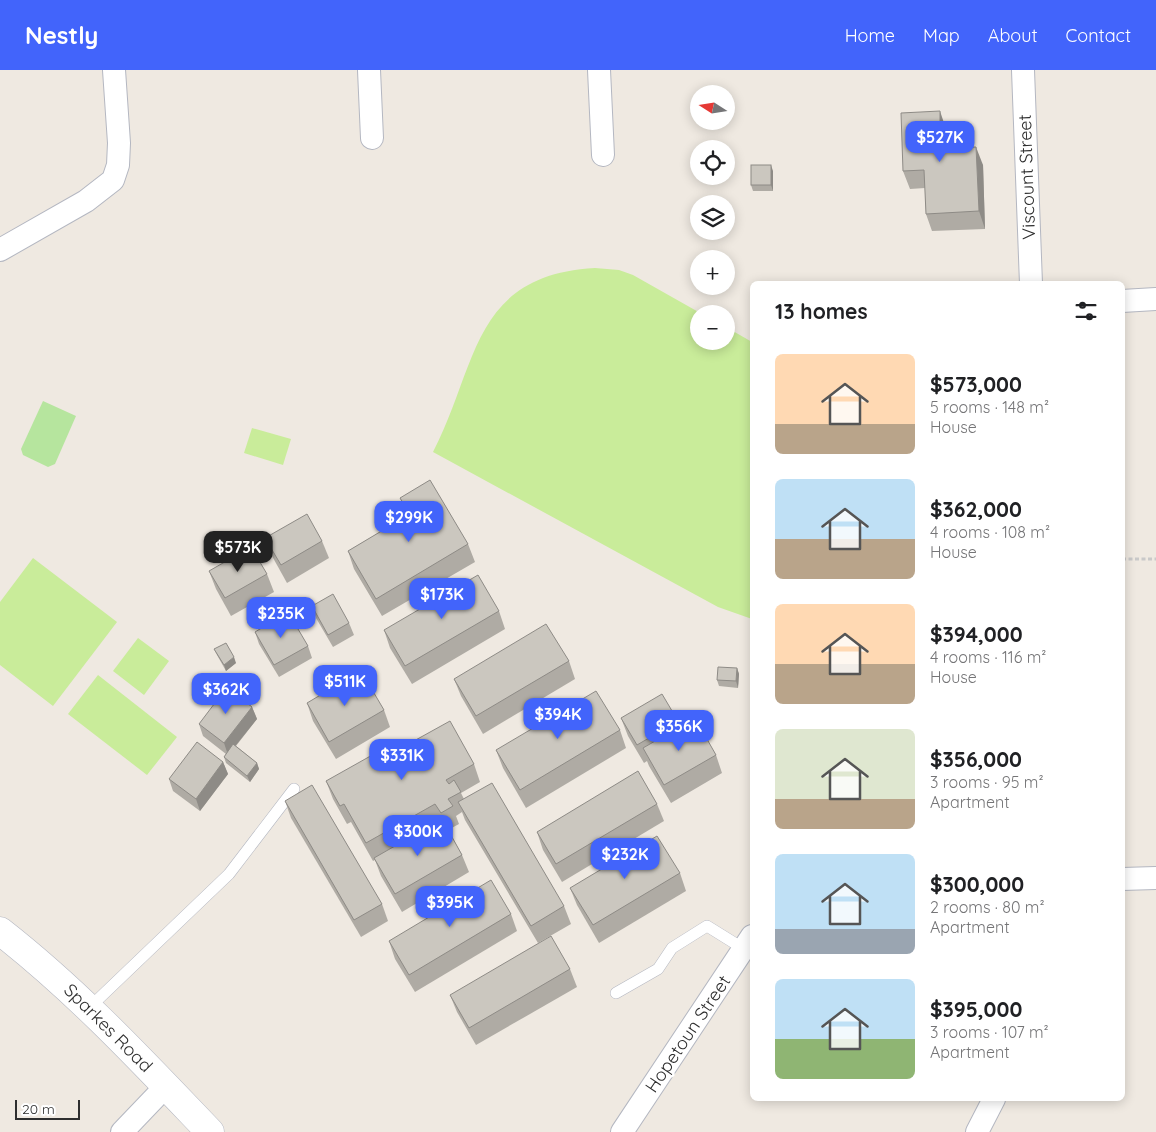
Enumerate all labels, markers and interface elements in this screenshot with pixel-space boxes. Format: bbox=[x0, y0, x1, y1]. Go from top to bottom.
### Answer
text: Nestly bbox=[25, 20, 98, 50]
text: Home bbox=[845, 24, 895, 47]
text: Map bbox=[923, 24, 960, 47]
text: About bbox=[988, 24, 1038, 47]
text: Contact bbox=[1066, 24, 1131, 47]
north arrow bbox=[690, 85, 735, 130]
map controls bbox=[690, 85, 735, 350]
street label: Viscount Street bbox=[1013, 114, 1040, 240]
pin: $527K bbox=[905, 121, 975, 163]
text: $527K bbox=[916, 127, 964, 147]
button: locate bbox=[690, 140, 735, 185]
button: layers bbox=[690, 195, 735, 240]
button: + bbox=[690, 250, 735, 295]
icon: filters bbox=[1072, 297, 1100, 325]
text: 13 homes bbox=[775, 298, 868, 324]
button: − bbox=[690, 305, 735, 350]
text: $573,000 bbox=[930, 371, 1022, 397]
icon: home bbox=[815, 374, 875, 434]
text: 5 rooms · 148 m² bbox=[930, 397, 1049, 417]
text: House bbox=[930, 417, 977, 437]
text: $362,000 bbox=[930, 496, 1022, 522]
icon: home bbox=[815, 499, 875, 559]
pin: $299K bbox=[374, 500, 444, 543]
text: $299K bbox=[385, 507, 433, 527]
text: 4 rooms · 108 m² bbox=[930, 522, 1050, 542]
pin: $573K bbox=[203, 530, 273, 573]
text: $573K bbox=[215, 537, 261, 557]
text: House bbox=[930, 542, 977, 562]
pin: $173K bbox=[407, 578, 477, 620]
text: $173K bbox=[420, 584, 464, 604]
pin: $235K bbox=[246, 596, 316, 639]
text: $235K bbox=[258, 603, 304, 623]
text: $394,000 bbox=[930, 621, 1023, 647]
icon: home bbox=[815, 624, 875, 684]
text: 4 rooms · 116 m² bbox=[930, 647, 1046, 667]
pin: $511K bbox=[310, 664, 380, 707]
text: House bbox=[930, 667, 977, 687]
text: $511K bbox=[324, 671, 366, 691]
pin: $362K bbox=[191, 672, 261, 715]
text: $362K bbox=[203, 679, 249, 699]
pin: $394K bbox=[523, 698, 593, 740]
text: $394K bbox=[534, 704, 582, 724]
pin: $356K bbox=[644, 710, 714, 752]
text: $356K bbox=[656, 716, 702, 736]
pin: $331K bbox=[367, 738, 437, 781]
text: $331K bbox=[380, 745, 424, 765]
text: $356,000 bbox=[930, 746, 1022, 772]
icon: home bbox=[815, 749, 875, 809]
text: 3 rooms · 95 m² bbox=[930, 772, 1044, 792]
text: Apartment bbox=[930, 792, 1010, 812]
pin: $300K bbox=[383, 814, 453, 857]
text: $300K bbox=[394, 821, 442, 841]
pin: $232K bbox=[590, 838, 660, 880]
text: $232K bbox=[602, 844, 648, 864]
text: $300,000 bbox=[930, 871, 1024, 897]
icon: home bbox=[815, 874, 875, 934]
pin: $395K bbox=[415, 886, 485, 928]
text: $395K bbox=[427, 892, 473, 912]
text: 2 rooms · 80 m² bbox=[930, 897, 1045, 917]
text: Apartment bbox=[930, 917, 1010, 937]
street label: Hopetoun Street bbox=[640, 971, 735, 1097]
street label: Sparkes Road bbox=[59, 978, 158, 1077]
text: $395,000 bbox=[930, 996, 1022, 1022]
icon: home bbox=[815, 999, 875, 1059]
text: 3 rooms · 107 m² bbox=[930, 1022, 1049, 1042]
text: Apartment bbox=[930, 1042, 1010, 1062]
scale bar bbox=[15, 1097, 80, 1120]
text: 20 m bbox=[22, 1100, 55, 1118]

